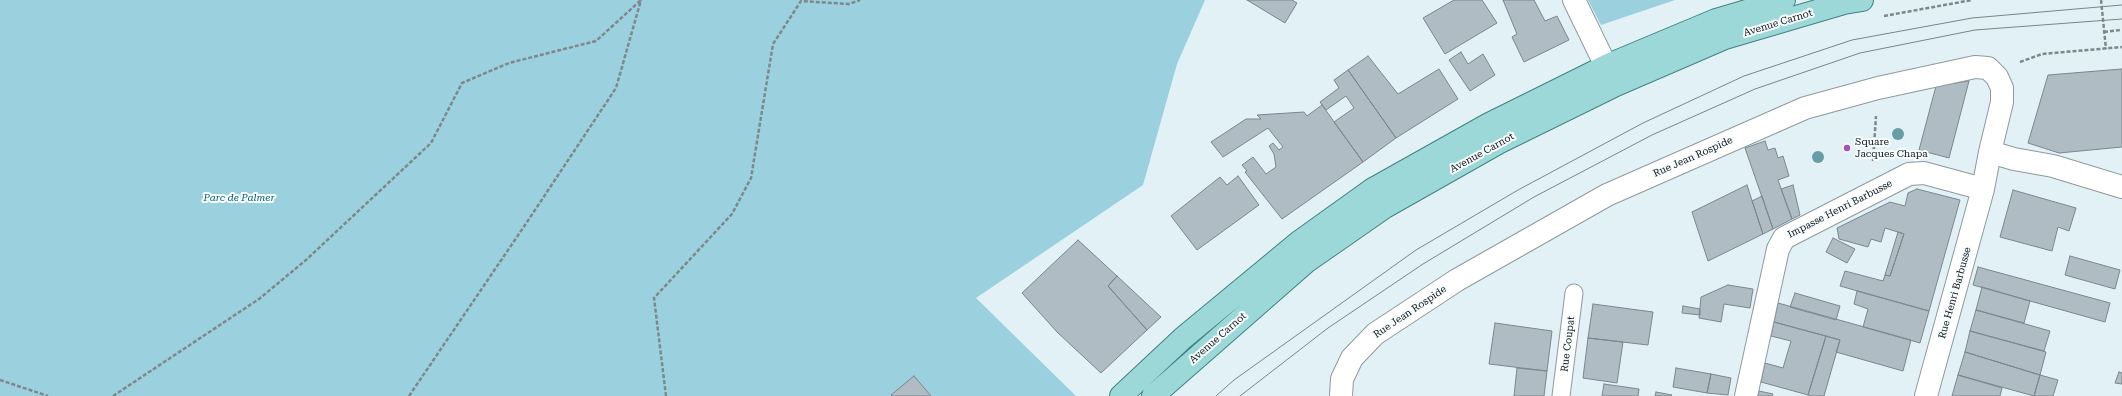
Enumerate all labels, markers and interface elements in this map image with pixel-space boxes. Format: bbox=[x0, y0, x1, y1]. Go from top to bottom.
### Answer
street label: Avenue Carnot bbox=[1742, 7, 1814, 39]
street label: Avenue Carnot bbox=[1448, 130, 1516, 176]
street label: Rue Jean Rospide bbox=[1651, 134, 1735, 180]
place label: Square Jacques Chapa bbox=[1855, 136, 1928, 160]
marker: Square Jacques Chapa bbox=[1842, 143, 1852, 153]
street label: Impasse Henri Barbusse bbox=[1786, 177, 1894, 241]
park label: Parc de Palmer bbox=[203, 192, 275, 204]
street label: Rue Henri Barbusse bbox=[1936, 246, 1974, 340]
street label: Rue Jean Rospide bbox=[1371, 283, 1449, 341]
street label: Avenue Carnot bbox=[1187, 310, 1249, 366]
street label: Rue Coupat bbox=[1559, 315, 1577, 373]

